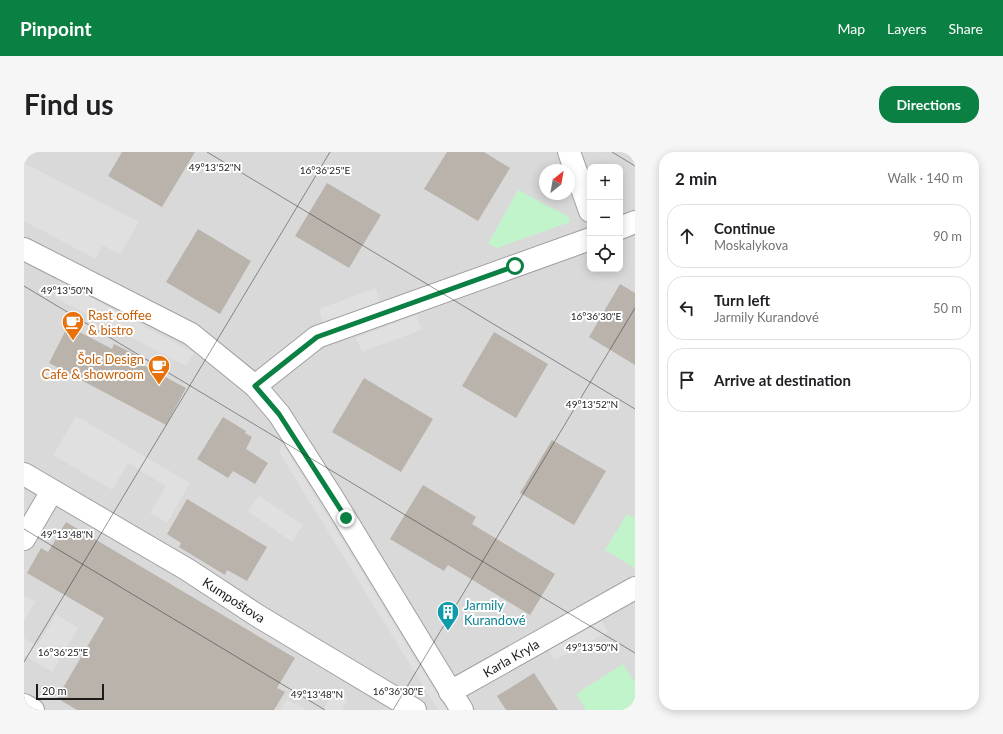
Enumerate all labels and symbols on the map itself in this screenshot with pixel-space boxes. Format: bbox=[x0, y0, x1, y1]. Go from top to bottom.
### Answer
text: 49°13'52"N bbox=[189, 161, 241, 173]
text: 16°36'25"E bbox=[300, 164, 350, 176]
north arrow bbox=[539, 164, 575, 200]
route start bbox=[506, 257, 524, 275]
text: 49°13'50"N bbox=[41, 284, 93, 296]
place label: Rast coffee & bistro bbox=[88, 307, 152, 338]
cafe icon: Rast coffee & bistro bbox=[60, 309, 86, 342]
text: 16°36'30"E bbox=[571, 310, 621, 322]
place label: Šolc Design Cafe & showroom bbox=[42, 351, 144, 382]
cafe icon: Šolc Design Cafe & showroom bbox=[146, 353, 172, 386]
text: 49°13'52"N bbox=[566, 398, 618, 410]
route end bbox=[337, 509, 355, 527]
text: 49°13'48"N bbox=[41, 528, 93, 540]
street label: Kumpoštova bbox=[200, 574, 268, 626]
place label: Jarmily Kurandové bbox=[464, 597, 526, 628]
building icon: Jarmily Kurandové bbox=[435, 599, 461, 632]
street label: Karla Kryla bbox=[480, 636, 542, 680]
text: 49°13'50"N bbox=[566, 641, 618, 653]
text: 16°36'25"E bbox=[38, 646, 88, 658]
scale bar bbox=[36, 682, 104, 701]
text: 16°36'30"E bbox=[373, 685, 423, 697]
text: 49°13'48"N bbox=[291, 688, 343, 700]

